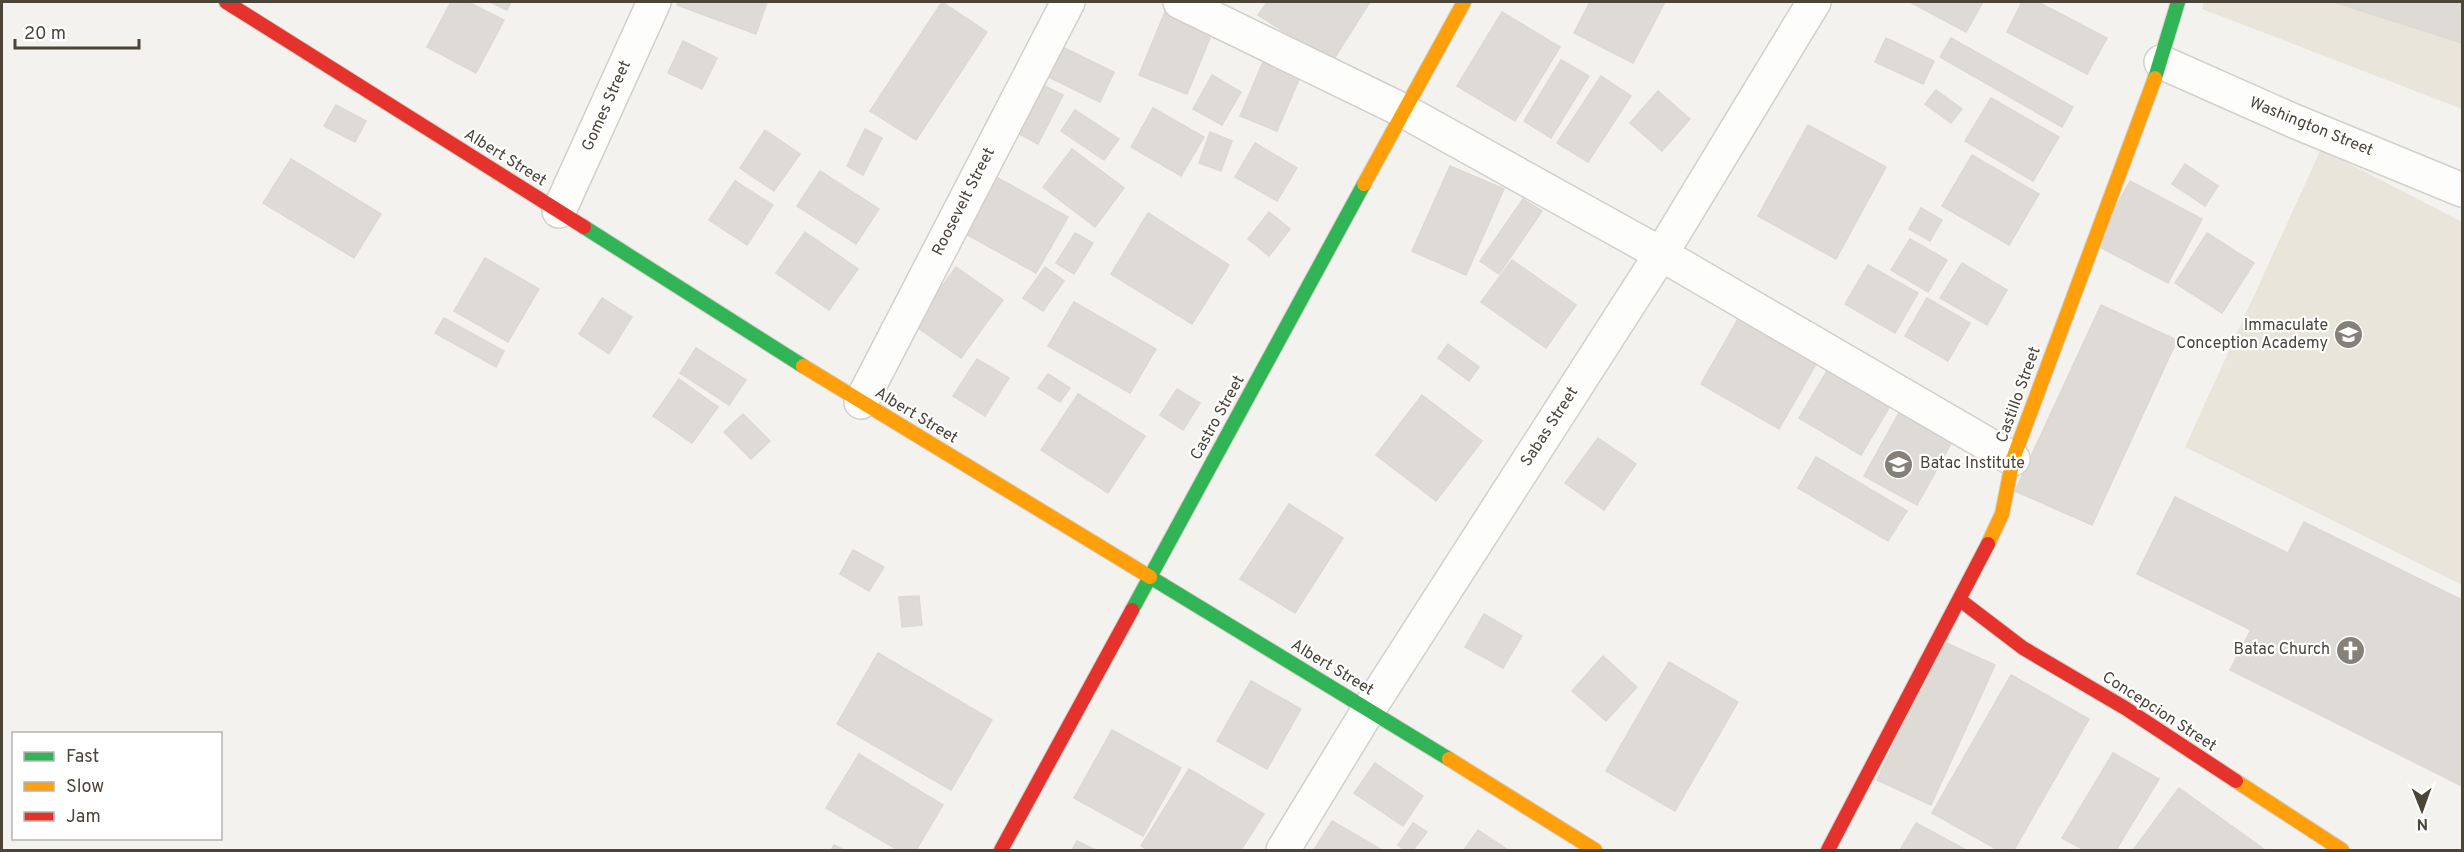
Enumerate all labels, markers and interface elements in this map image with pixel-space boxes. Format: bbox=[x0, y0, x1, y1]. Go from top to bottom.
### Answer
scale bar bbox=[15, 12, 140, 50]
text: 20 m bbox=[24, 23, 66, 46]
street label: Gomes Street bbox=[578, 57, 636, 155]
street label: Washington Street bbox=[2246, 93, 2376, 161]
street label: Albert Street bbox=[460, 125, 550, 191]
street label: Roosevelt Street bbox=[928, 145, 1000, 259]
place label: Immaculate Conception Academy bbox=[2176, 316, 2328, 354]
school or university icon: Immaculate Conception Academy bbox=[2333, 319, 2365, 351]
street label: Castillo Street bbox=[1992, 344, 2046, 446]
street label: Castro Street bbox=[1186, 372, 1250, 464]
street label: Albert Street bbox=[871, 383, 961, 449]
street label: Sabas Street bbox=[1517, 383, 1583, 471]
school or university icon: Batac Institute bbox=[1883, 448, 1915, 480]
place label: Batac Institute bbox=[1920, 454, 2025, 474]
church icon: Batac Church bbox=[2335, 634, 2367, 666]
street label: Albert Street bbox=[1287, 635, 1377, 701]
place label: Batac Church bbox=[2234, 640, 2330, 660]
street label: Concepcion Street bbox=[2098, 668, 2220, 756]
legend bbox=[12, 732, 222, 840]
text: Fast bbox=[66, 746, 99, 769]
text: Slow bbox=[66, 776, 104, 799]
north arrow bbox=[2392, 780, 2452, 840]
text: Jam bbox=[66, 806, 101, 829]
text: N bbox=[2416, 813, 2428, 833]

